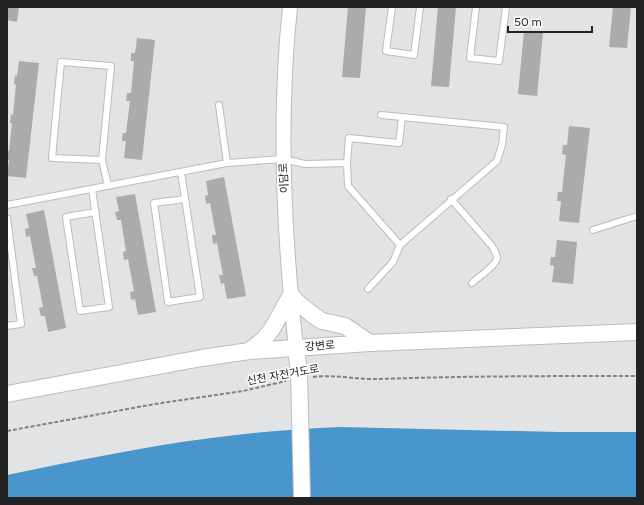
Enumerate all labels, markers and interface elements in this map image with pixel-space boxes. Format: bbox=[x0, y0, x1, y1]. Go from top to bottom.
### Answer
scale bar bbox=[508, 8, 592, 34]
text: 50 m bbox=[514, 15, 542, 29]
street label: 이담로 bbox=[277, 162, 291, 194]
street label: 강변로 bbox=[304, 338, 336, 354]
street label: 신천 자전거도로 bbox=[246, 362, 320, 388]

